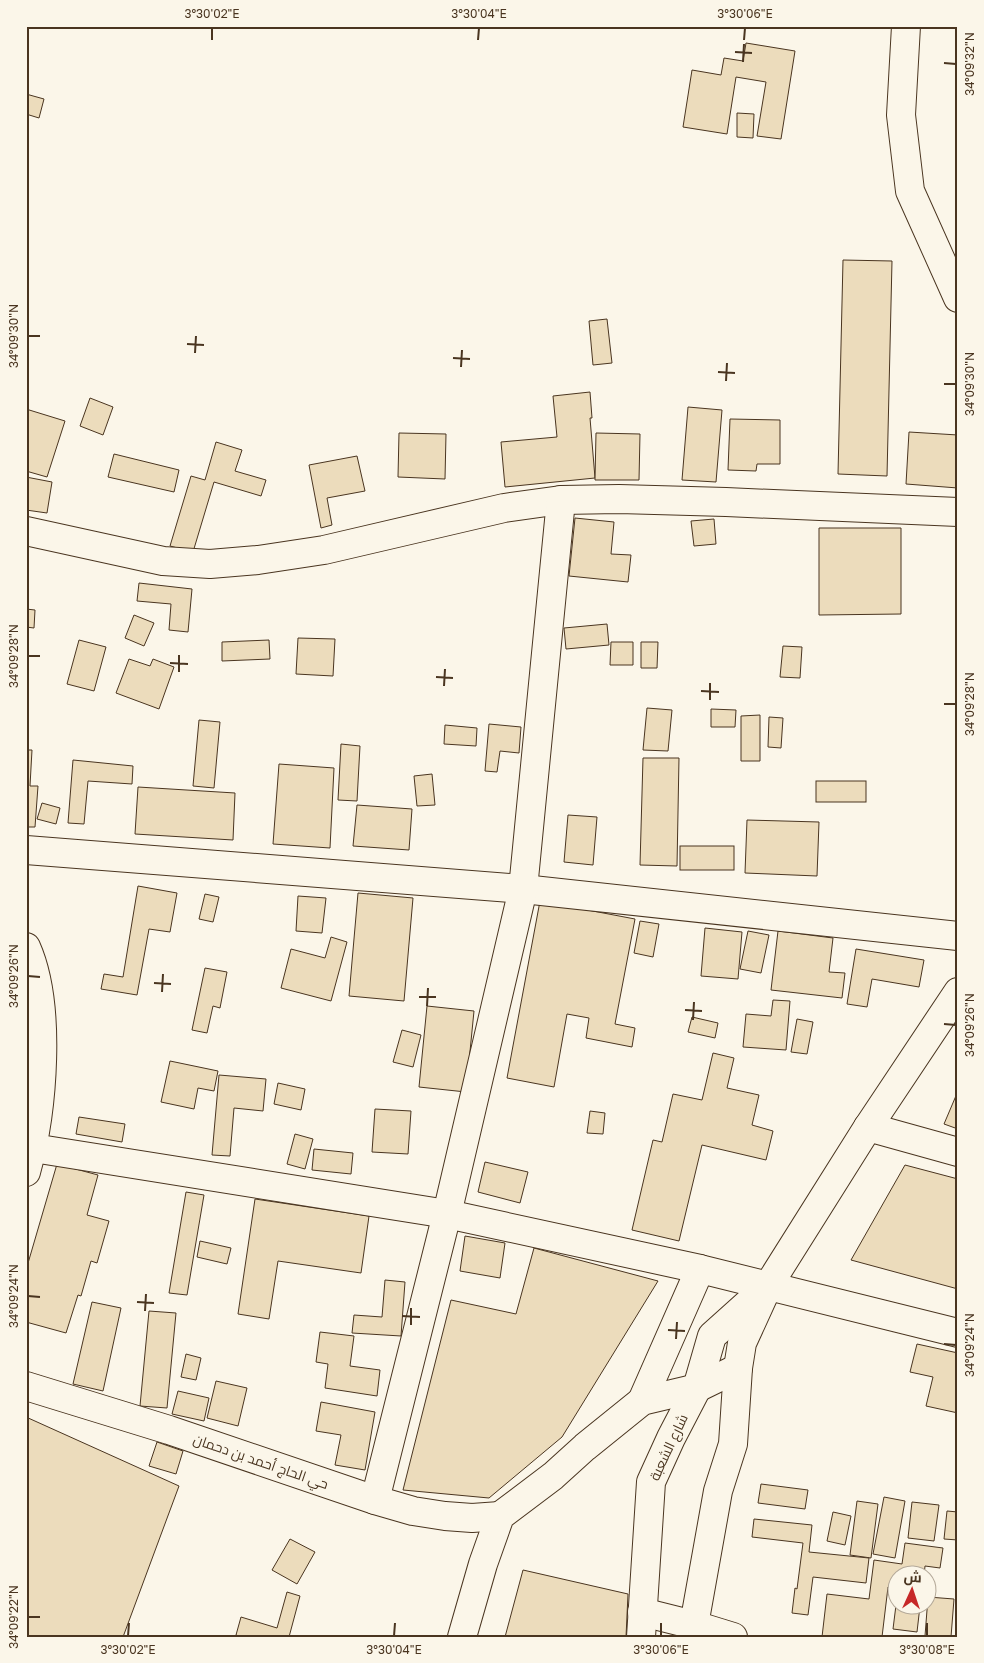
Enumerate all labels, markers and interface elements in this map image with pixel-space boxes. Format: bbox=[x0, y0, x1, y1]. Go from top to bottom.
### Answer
text: 3°30'02"E bbox=[184, 6, 240, 21]
text: 3°30'04"E bbox=[451, 6, 507, 21]
text: 3°30'06"E bbox=[717, 6, 773, 21]
text: 34°09'32"N bbox=[962, 32, 977, 96]
text: 34°09'30"N bbox=[6, 304, 21, 368]
text: 34°09'30"N bbox=[962, 352, 977, 416]
text: 34°09'28"N bbox=[6, 624, 21, 688]
text: 34°09'28"N bbox=[962, 672, 977, 736]
text: 34°09'26"N bbox=[6, 944, 21, 1008]
text: 34°09'26"N bbox=[962, 993, 977, 1057]
text: 34°09'24"N bbox=[6, 1264, 21, 1328]
text: 34°09'24"N bbox=[962, 1313, 977, 1377]
street label: شارع الشعبة bbox=[645, 1411, 692, 1483]
street label: حي الحاج أحمد بن دحمان bbox=[190, 1430, 331, 1496]
north arrow bbox=[886, 1566, 936, 1616]
text: ش bbox=[903, 1568, 922, 1586]
text: 34°09'22"N bbox=[6, 1585, 21, 1649]
text: 3°30'02"E bbox=[100, 1642, 156, 1657]
text: 3°30'04"E bbox=[366, 1642, 422, 1657]
text: 3°30'06"E bbox=[633, 1642, 689, 1657]
text: 3°30'08"E bbox=[899, 1642, 955, 1657]

